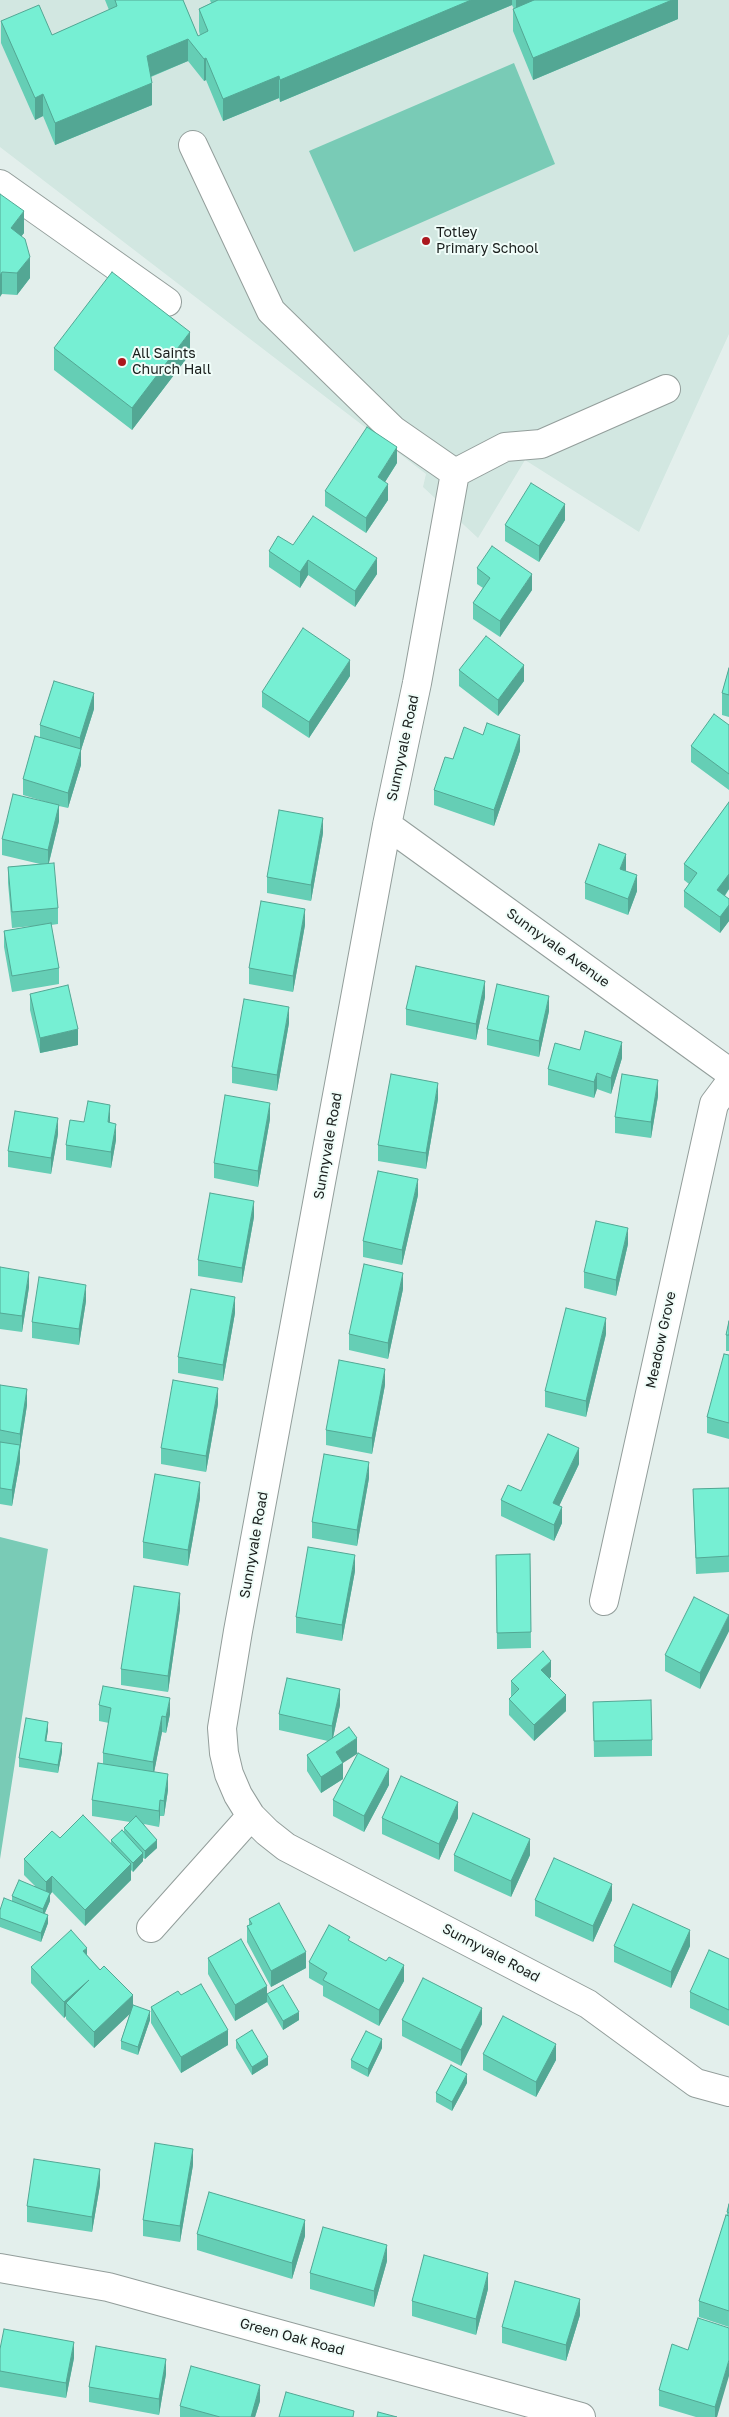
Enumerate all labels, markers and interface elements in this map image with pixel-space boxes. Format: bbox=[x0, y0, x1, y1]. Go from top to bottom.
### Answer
place label: Totley Primary School bbox=[436, 225, 538, 258]
marker: Totley Primary School bbox=[420, 235, 432, 247]
place label: All Saints Church Hall bbox=[132, 346, 211, 378]
marker: All Saints Church Hall bbox=[116, 356, 128, 368]
street label: Sunnyvale Road bbox=[384, 693, 422, 803]
street label: Sunnyvale Avenue bbox=[503, 905, 613, 991]
street label: Sunnyvale Road bbox=[310, 1091, 346, 1201]
street label: Meadow Grove bbox=[643, 1290, 679, 1390]
street label: Sunnyvale Road bbox=[236, 1490, 272, 1600]
street label: Sunnyvale Road bbox=[439, 1920, 543, 1986]
street label: Green Oak Road bbox=[238, 2315, 346, 2359]

